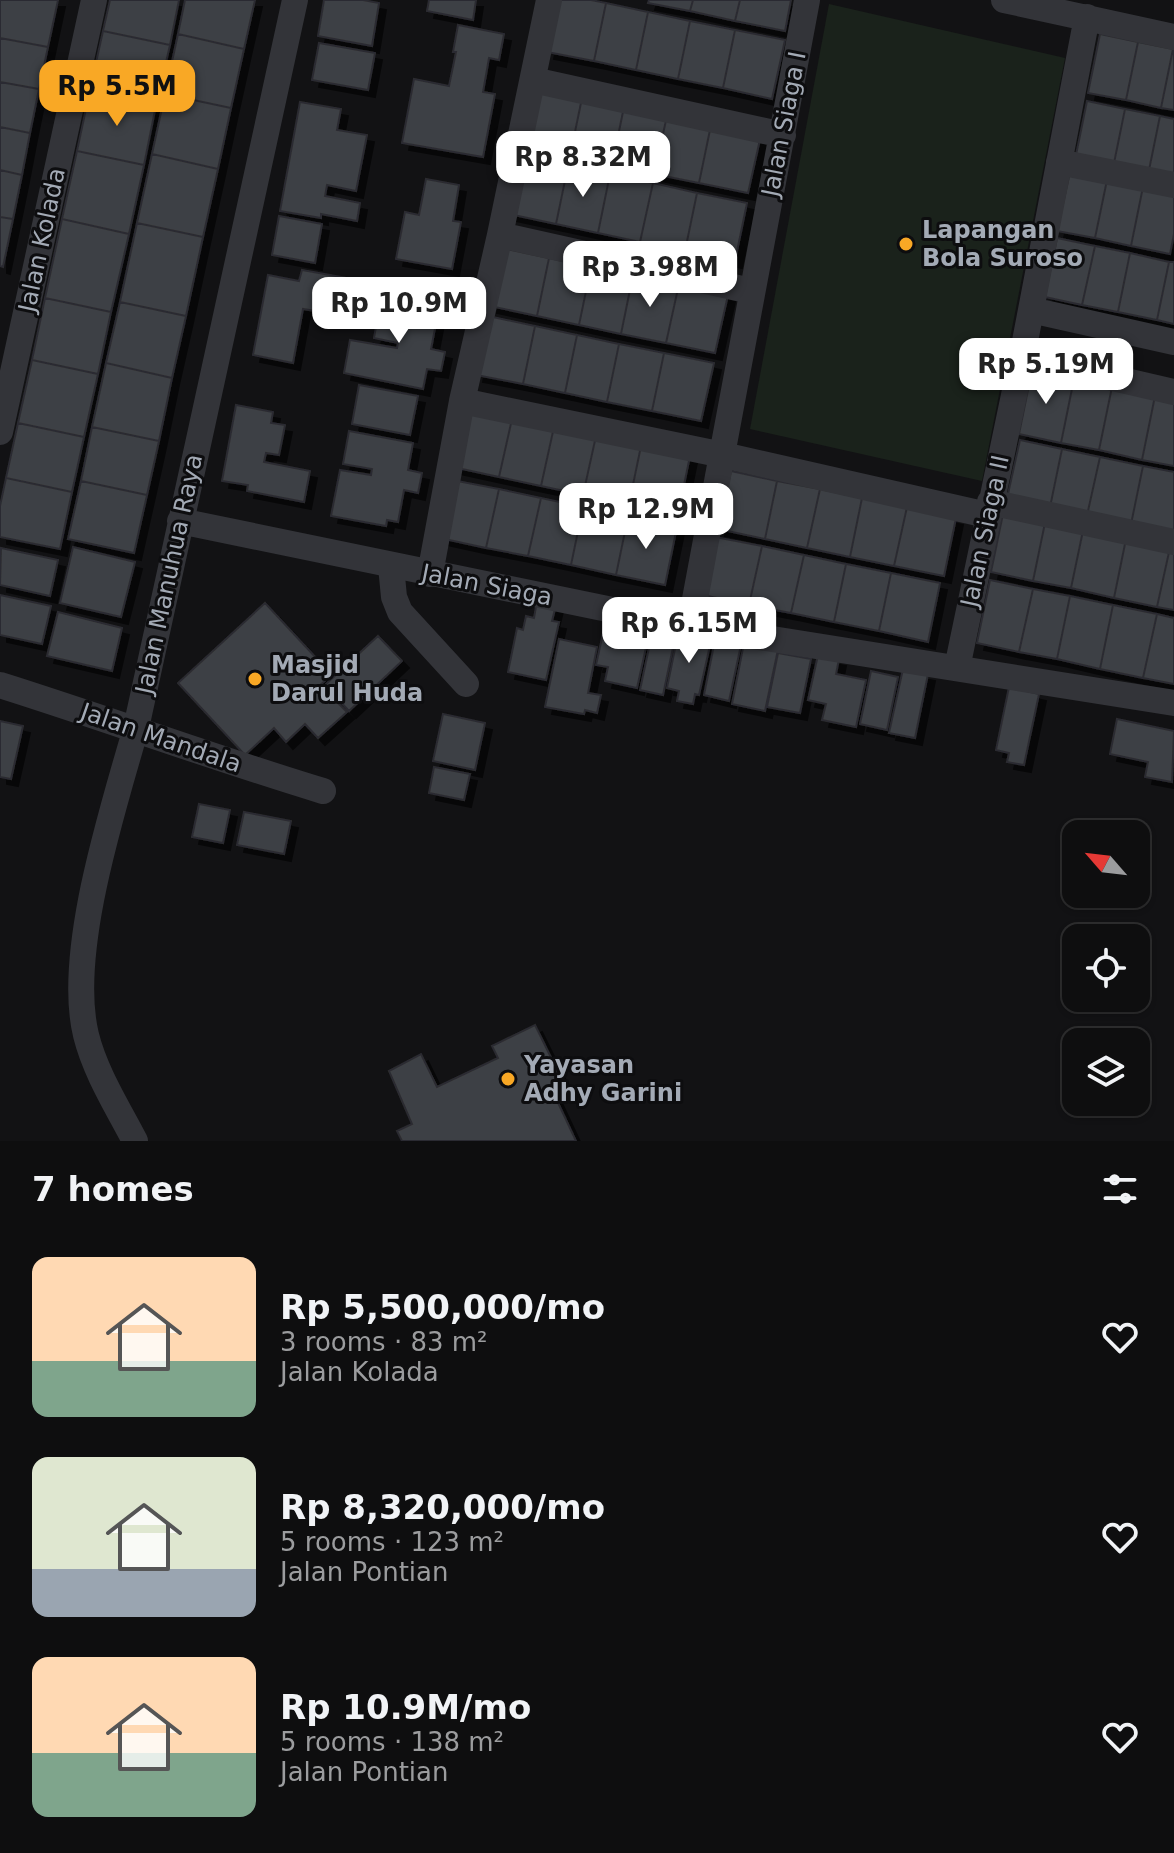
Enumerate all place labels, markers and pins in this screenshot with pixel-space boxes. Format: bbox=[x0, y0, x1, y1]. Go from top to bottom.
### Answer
pin: Rp 5.5M bbox=[43, 60, 191, 128]
pin: Rp 8.32M bbox=[500, 131, 666, 199]
place label: Lapangan Bola Suroso bbox=[922, 216, 1083, 272]
marker: Lapangan Bola Suroso bbox=[897, 235, 915, 253]
pin: Rp 3.98M bbox=[567, 241, 733, 309]
pin: Rp 10.9M bbox=[316, 277, 482, 345]
pin: Rp 5.19M bbox=[963, 338, 1129, 406]
pin: Rp 12.9M bbox=[563, 483, 729, 551]
pin: Rp 6.15M bbox=[606, 597, 772, 665]
place label: Masjid Darul Huda bbox=[271, 651, 423, 707]
marker: Masjid Darul Huda bbox=[246, 670, 264, 688]
place label: Yayasan Adhy Garini bbox=[523, 1051, 682, 1107]
marker: Yayasan Adhy Garini bbox=[499, 1070, 517, 1088]

